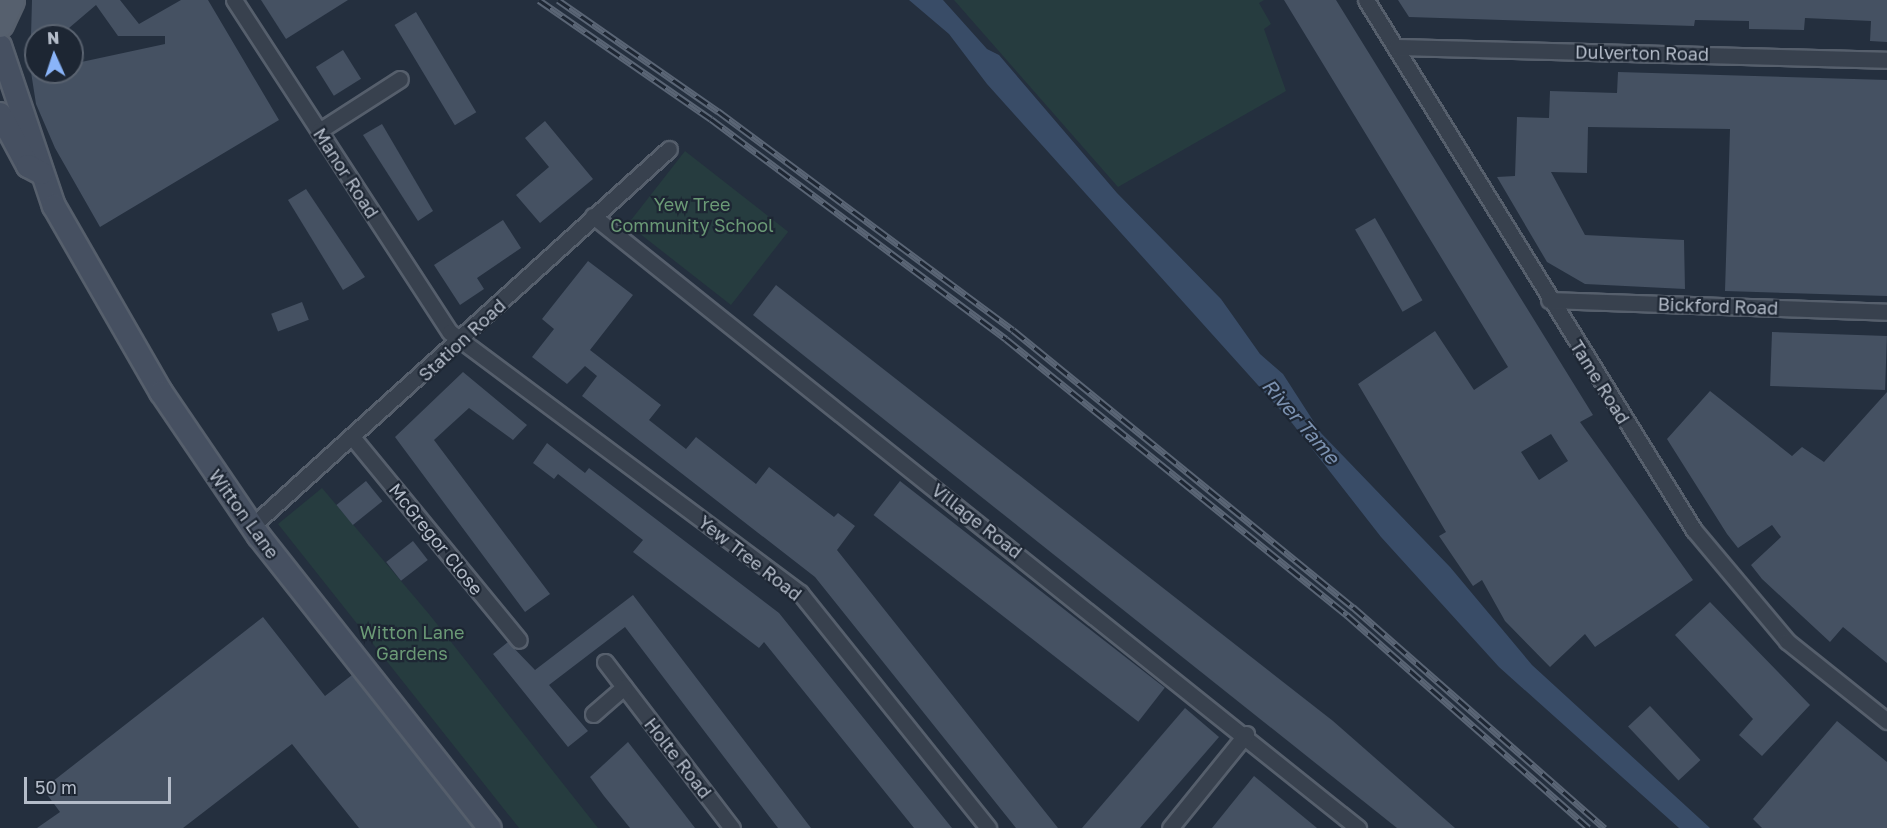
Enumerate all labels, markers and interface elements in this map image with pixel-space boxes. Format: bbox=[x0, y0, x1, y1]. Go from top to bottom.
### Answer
north arrow bbox=[24, 24, 84, 84]
text: N bbox=[47, 28, 60, 48]
street label: Dulverton Road bbox=[1575, 41, 1709, 65]
street label: Manor Road bbox=[309, 124, 383, 222]
park label: Yew Tree Community School bbox=[610, 194, 774, 236]
street label: Bickford Road bbox=[1657, 293, 1779, 319]
street label: Station Road bbox=[414, 294, 510, 386]
street label: Tame Road bbox=[1566, 336, 1634, 428]
water label: River Tame bbox=[1257, 373, 1345, 469]
street label: Witton Lane bbox=[204, 465, 284, 563]
street label: McGregor Close bbox=[384, 479, 488, 599]
street label: Village Road bbox=[928, 479, 1026, 563]
street label: Yew Tree Road bbox=[694, 511, 806, 605]
park label: Witton Lane Gardens bbox=[360, 622, 464, 664]
street label: Holte Road bbox=[640, 713, 716, 803]
scale bar bbox=[27, 765, 174, 803]
text: 50 m bbox=[35, 776, 77, 798]

